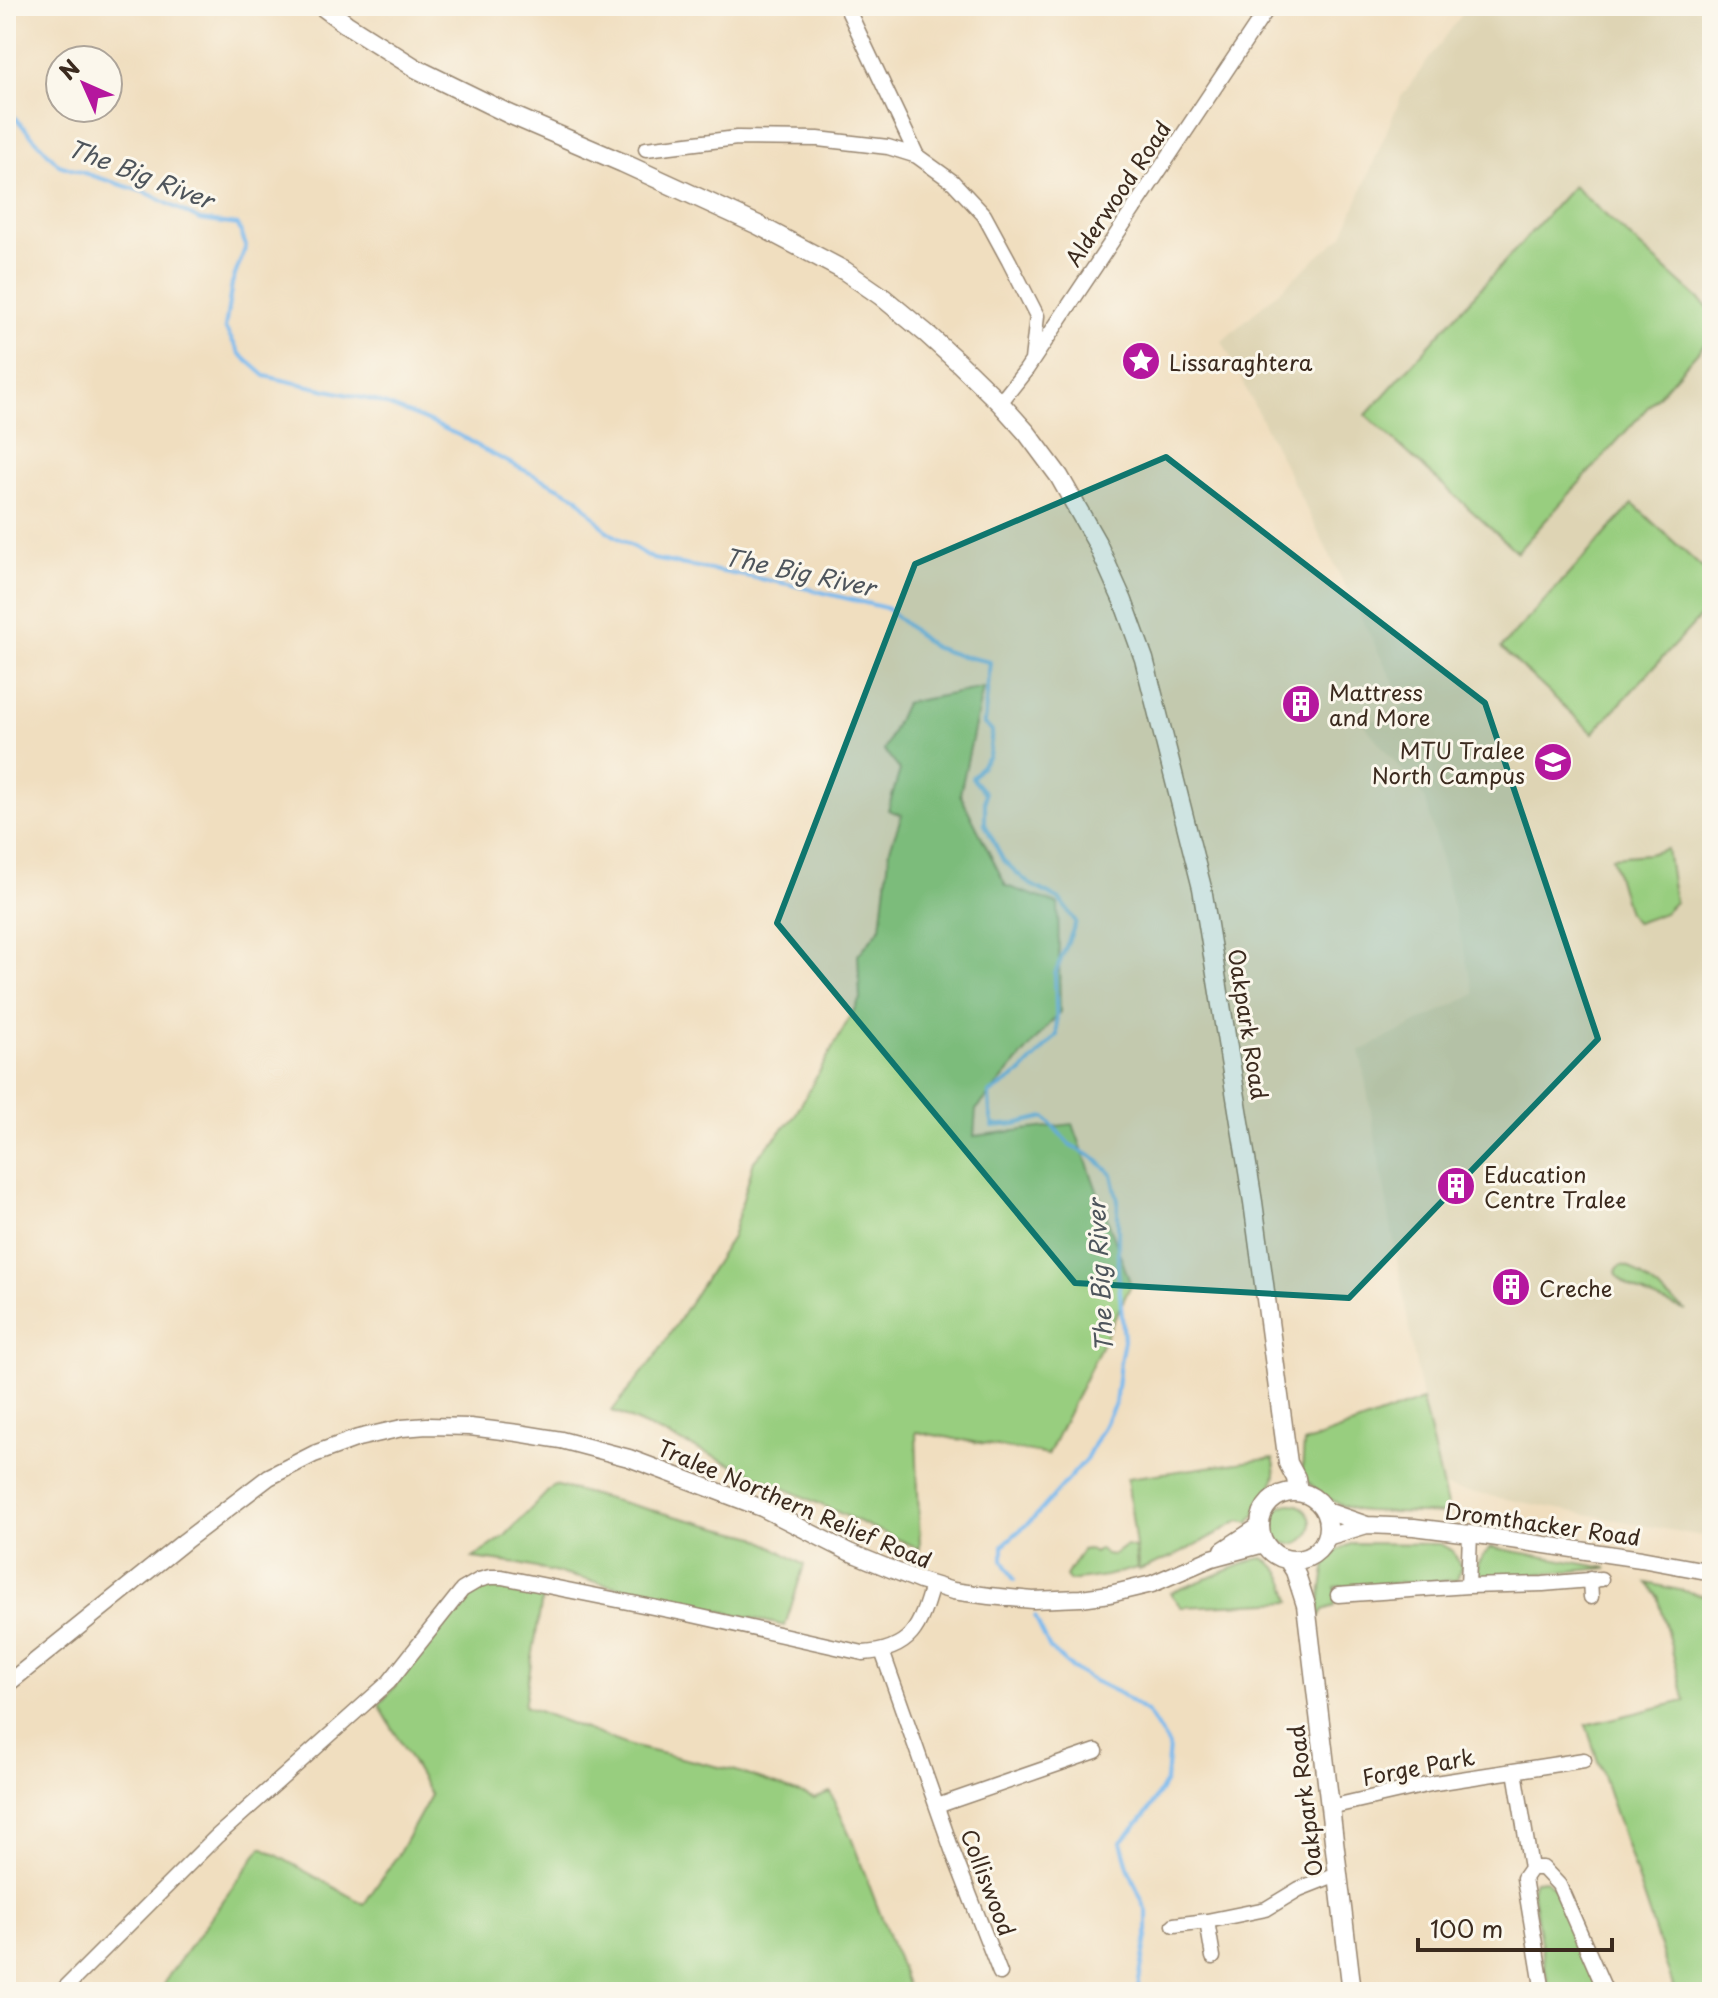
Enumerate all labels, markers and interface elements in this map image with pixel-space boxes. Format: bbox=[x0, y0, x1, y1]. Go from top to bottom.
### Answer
north arrow bbox=[44, 44, 124, 124]
text: N bbox=[51, 51, 87, 87]
street label: Alderwood Road bbox=[1056, 113, 1178, 273]
water label: The Big River bbox=[63, 129, 222, 218]
place icon: Lissaraghtera bbox=[1120, 340, 1162, 382]
place label: Lissaraghtera bbox=[1169, 345, 1313, 378]
water label: The Big River bbox=[721, 537, 882, 605]
place label: Mattress and More bbox=[1329, 675, 1430, 733]
building icon: Mattress and More bbox=[1280, 683, 1322, 725]
place label: MTU Tralee North Campus bbox=[1372, 733, 1525, 791]
school or university icon: MTU Tralee North Campus bbox=[1532, 741, 1574, 783]
street label: Oakpark Road bbox=[1221, 946, 1277, 1102]
place label: Education Centre Tralee bbox=[1484, 1157, 1626, 1215]
building icon: Education Centre Tralee bbox=[1435, 1165, 1477, 1207]
water label: The Big River bbox=[1077, 1196, 1121, 1353]
building icon: Creche bbox=[1490, 1266, 1532, 1308]
place label: Creche bbox=[1539, 1271, 1612, 1304]
street label: Tralee Northern Relief Road bbox=[653, 1430, 937, 1576]
street label: Dromthacker Road bbox=[1443, 1493, 1643, 1553]
street label: Oakpark Road bbox=[1278, 1723, 1330, 1879]
street label: Forge Park bbox=[1359, 1739, 1477, 1793]
street label: Colliswood bbox=[953, 1824, 1025, 1940]
scale bar bbox=[1418, 1902, 1612, 1952]
text: 100 m bbox=[1430, 1910, 1503, 1946]

